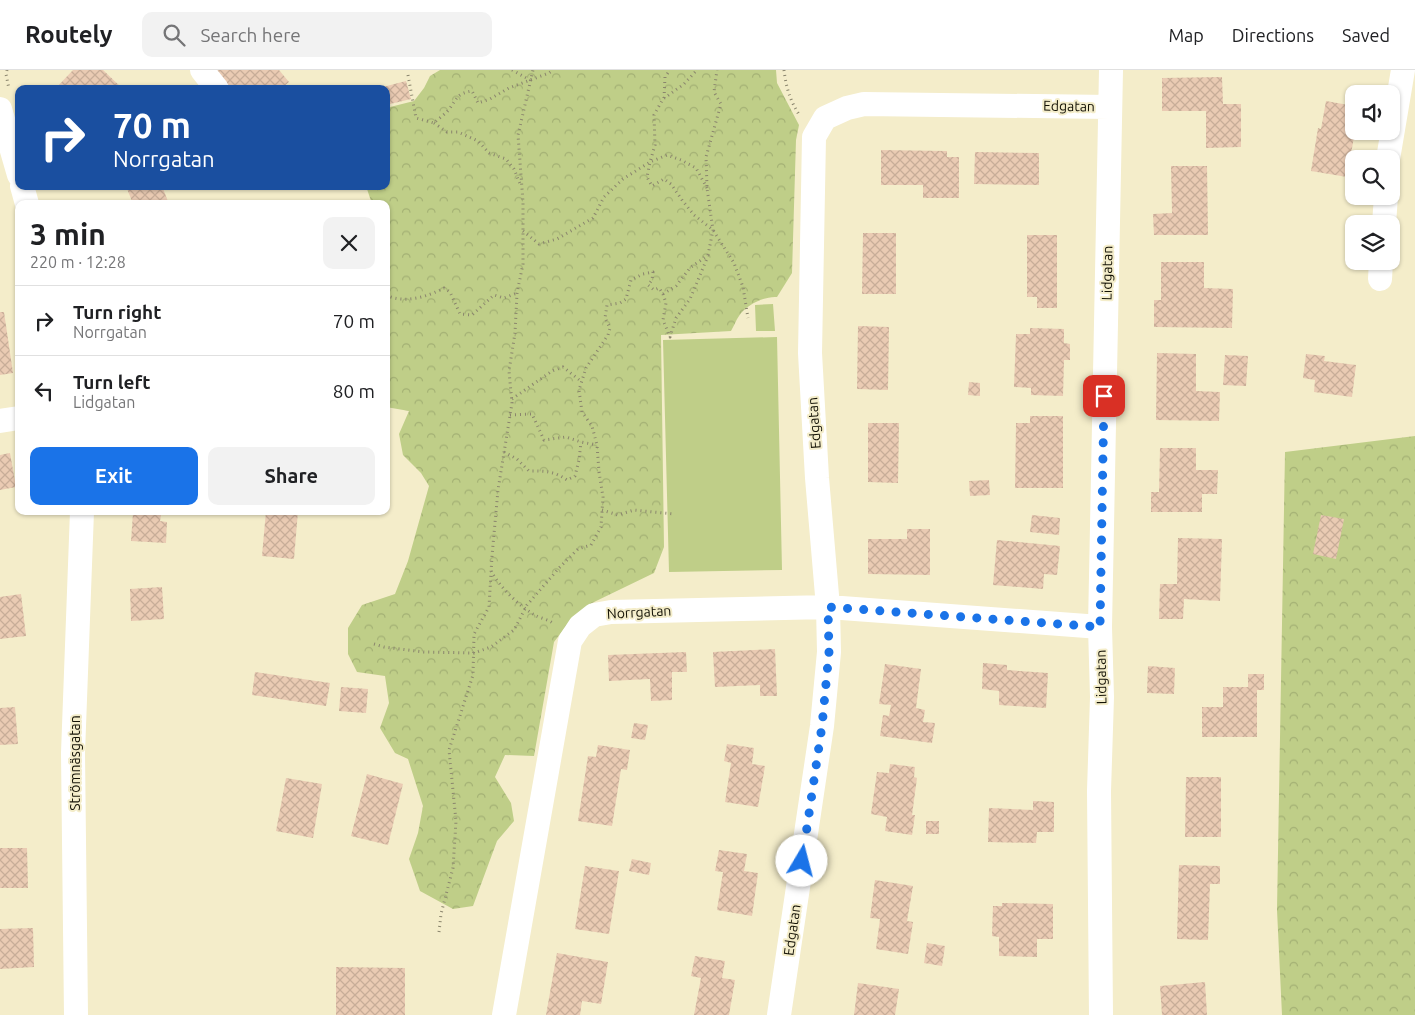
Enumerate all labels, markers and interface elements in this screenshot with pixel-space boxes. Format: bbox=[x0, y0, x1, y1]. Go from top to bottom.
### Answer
search box bbox=[142, 12, 492, 57]
text: Routely bbox=[25, 21, 112, 48]
icon: search bbox=[160, 21, 188, 49]
text: Search here bbox=[200, 24, 301, 46]
text: Map bbox=[1168, 25, 1204, 45]
text: Directions bbox=[1232, 25, 1314, 45]
text: Saved bbox=[1342, 25, 1390, 45]
map controls bbox=[1345, 85, 1400, 270]
button: sound bbox=[1345, 85, 1400, 140]
street label: Edgatan bbox=[1043, 98, 1095, 114]
icon: right bbox=[30, 105, 95, 170]
text: 70 m bbox=[113, 105, 191, 145]
text: Norrgatan bbox=[113, 146, 215, 171]
button: search bbox=[1345, 150, 1400, 205]
button: layers bbox=[1345, 215, 1400, 270]
text: 3 min bbox=[30, 217, 106, 251]
button: close bbox=[323, 217, 375, 269]
street label: Lidgatan bbox=[1099, 246, 1115, 300]
text: 220 m · 12:28 bbox=[30, 253, 126, 271]
text: Turn right bbox=[73, 301, 161, 323]
icon: right bbox=[30, 307, 58, 335]
text: 70 m bbox=[333, 310, 375, 332]
text: Norrgatan bbox=[73, 323, 147, 341]
text: Turn left bbox=[73, 371, 151, 393]
pin bbox=[1083, 375, 1125, 417]
icon: left bbox=[30, 377, 58, 405]
text: 80 m bbox=[333, 380, 375, 402]
icon: arrive bbox=[1090, 382, 1118, 410]
text: Lidgatan bbox=[73, 393, 135, 411]
street label: Edgatan bbox=[804, 397, 824, 449]
button: Exit bbox=[30, 447, 198, 505]
button: Share bbox=[208, 447, 375, 505]
street label: Norrgatan bbox=[606, 602, 672, 622]
street label: Lidgatan bbox=[1093, 650, 1109, 704]
street label: Strömnäsgatan bbox=[67, 715, 83, 811]
position arrow bbox=[775, 834, 827, 886]
street label: Edgatan bbox=[780, 903, 804, 957]

